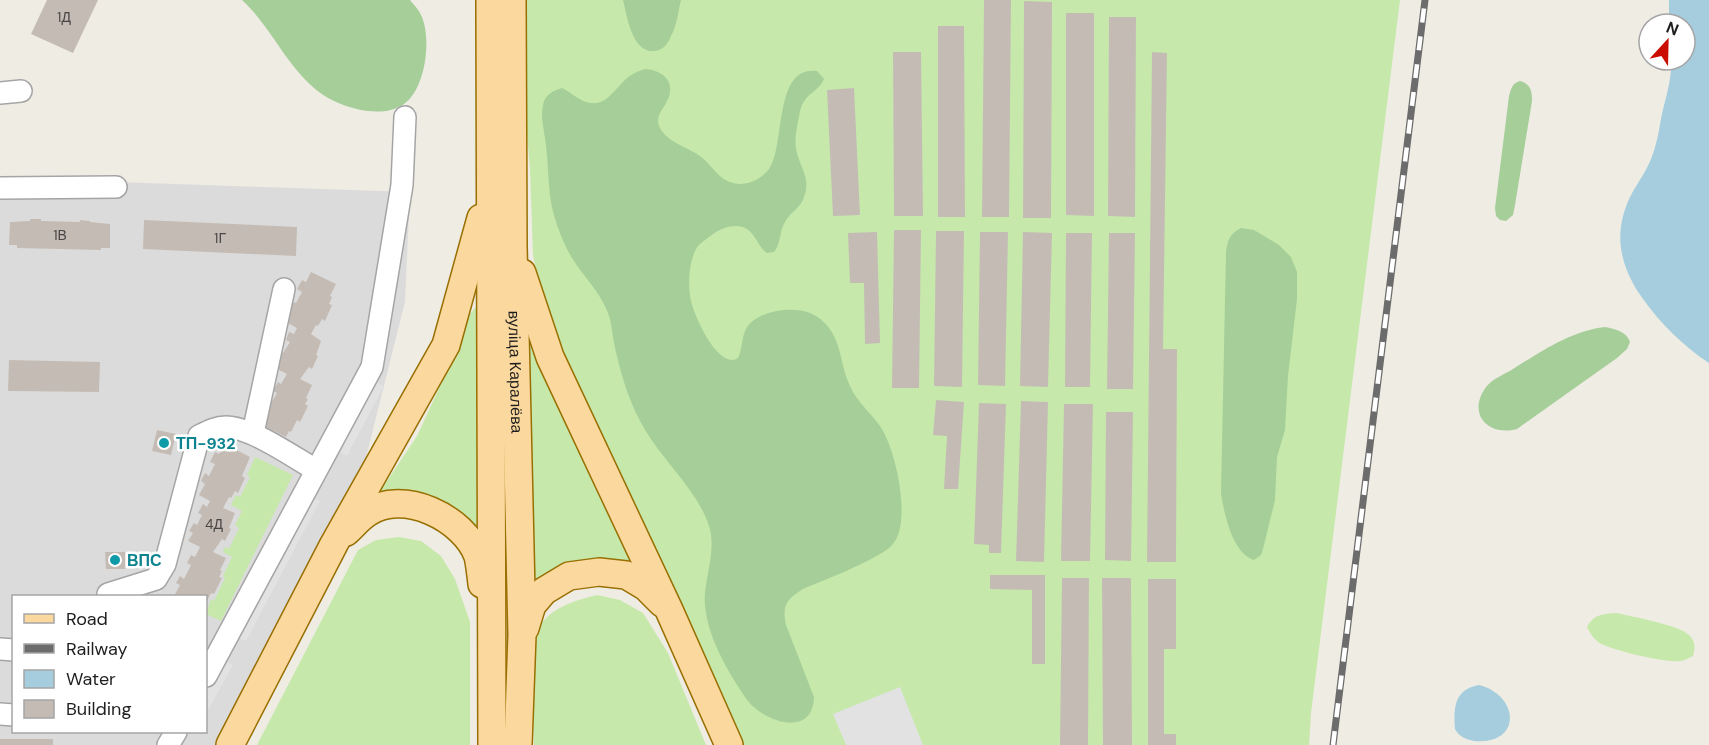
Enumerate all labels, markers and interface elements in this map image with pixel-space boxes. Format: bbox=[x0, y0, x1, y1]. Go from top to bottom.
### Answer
house number: 1Д bbox=[57, 8, 71, 26]
north arrow bbox=[1637, 12, 1697, 72]
text: N bbox=[1663, 17, 1682, 40]
house number: 1В bbox=[53, 226, 67, 244]
house number: 1Г bbox=[214, 229, 226, 247]
street label: вуліца Каралёва bbox=[503, 310, 527, 434]
place label: ТП-932 bbox=[176, 433, 235, 454]
marker: ТП-932 bbox=[157, 436, 171, 450]
house number: 4Д bbox=[205, 515, 224, 533]
place label: ВПС bbox=[127, 550, 162, 571]
marker: ВПС bbox=[108, 553, 122, 567]
legend bbox=[12, 595, 207, 733]
text: Road bbox=[66, 607, 108, 631]
text: Railway bbox=[66, 637, 128, 661]
text: Water bbox=[66, 667, 116, 691]
text: Building bbox=[66, 697, 131, 721]

